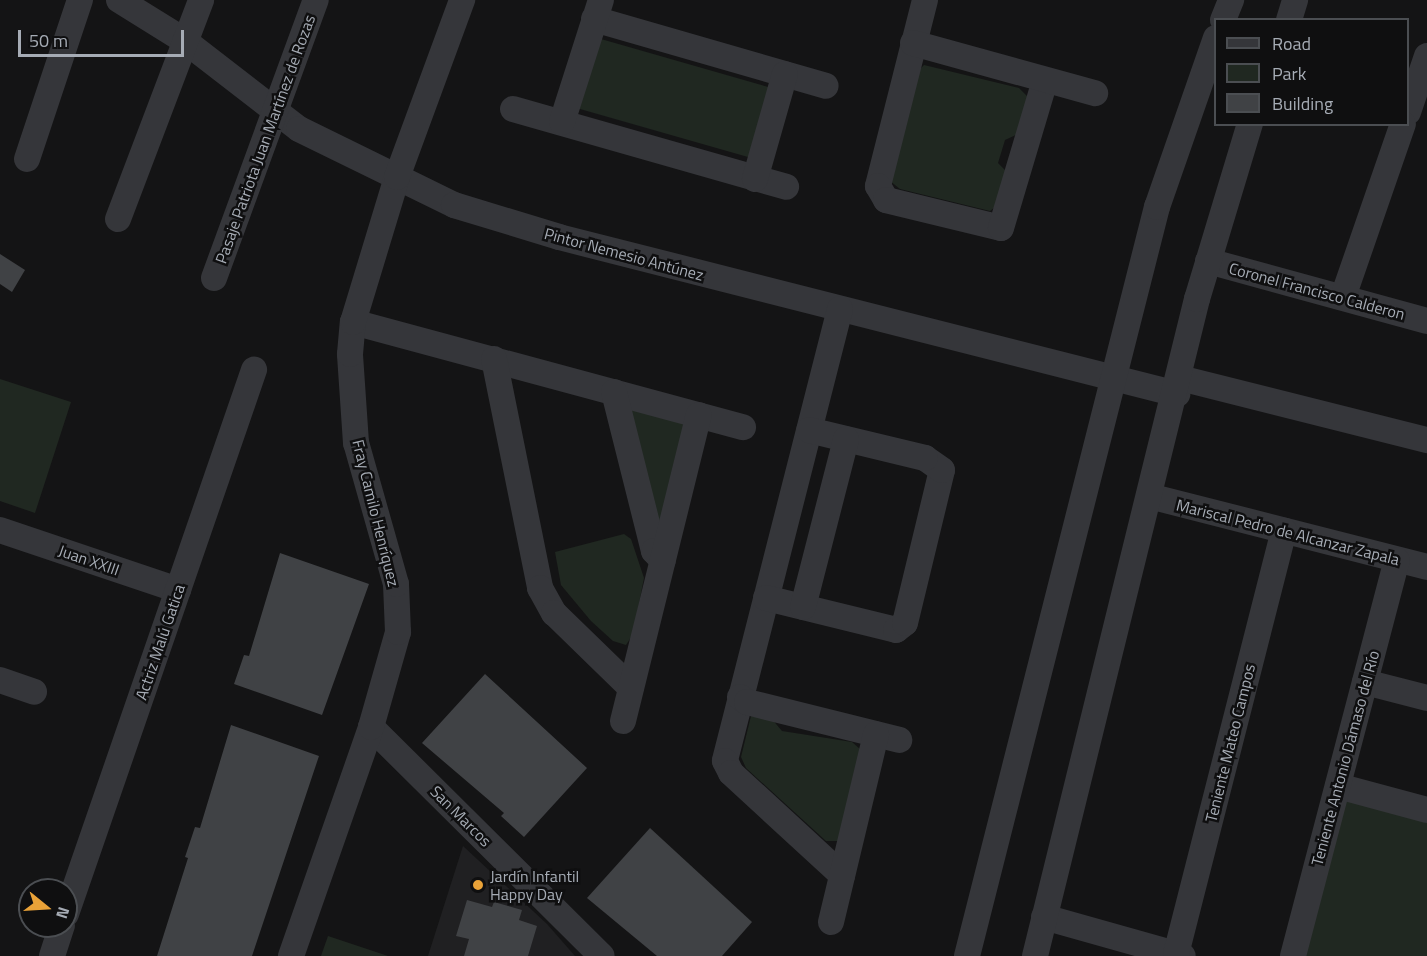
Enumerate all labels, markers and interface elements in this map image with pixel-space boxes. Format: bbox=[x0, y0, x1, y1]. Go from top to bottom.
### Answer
street label: Pasaje Patriota Juan Martínez de Rozas bbox=[211, 12, 319, 266]
scale bar bbox=[21, 18, 188, 56]
legend bbox=[1214, 18, 1409, 126]
text: 50 m bbox=[29, 27, 68, 54]
text: Road bbox=[1272, 30, 1311, 57]
text: Park bbox=[1272, 60, 1306, 87]
text: Building bbox=[1272, 90, 1333, 117]
street label: Pintor Nemesio Antúnez bbox=[542, 224, 706, 284]
street label: Coronel Francisco Calderon bbox=[1227, 258, 1407, 324]
street label: Fray Camilo Henríquez bbox=[348, 438, 404, 588]
street label: Mariscal Pedro de Alcanzar Zapala bbox=[1174, 495, 1402, 569]
street label: Juan XXIII bbox=[56, 541, 122, 579]
street label: Actriz Malú Gatica bbox=[131, 582, 189, 702]
street label: Teniente Antonio Dámaso del Río bbox=[1307, 648, 1383, 868]
street label: Teniente Mateo Campos bbox=[1201, 662, 1259, 824]
street label: San Marcos bbox=[426, 781, 496, 851]
place label: Jardín Infantil Happy Day bbox=[490, 866, 579, 904]
north arrow bbox=[18, 878, 78, 938]
marker: Jardín Infantil Happy Day bbox=[471, 878, 485, 892]
text: N bbox=[50, 904, 76, 922]

